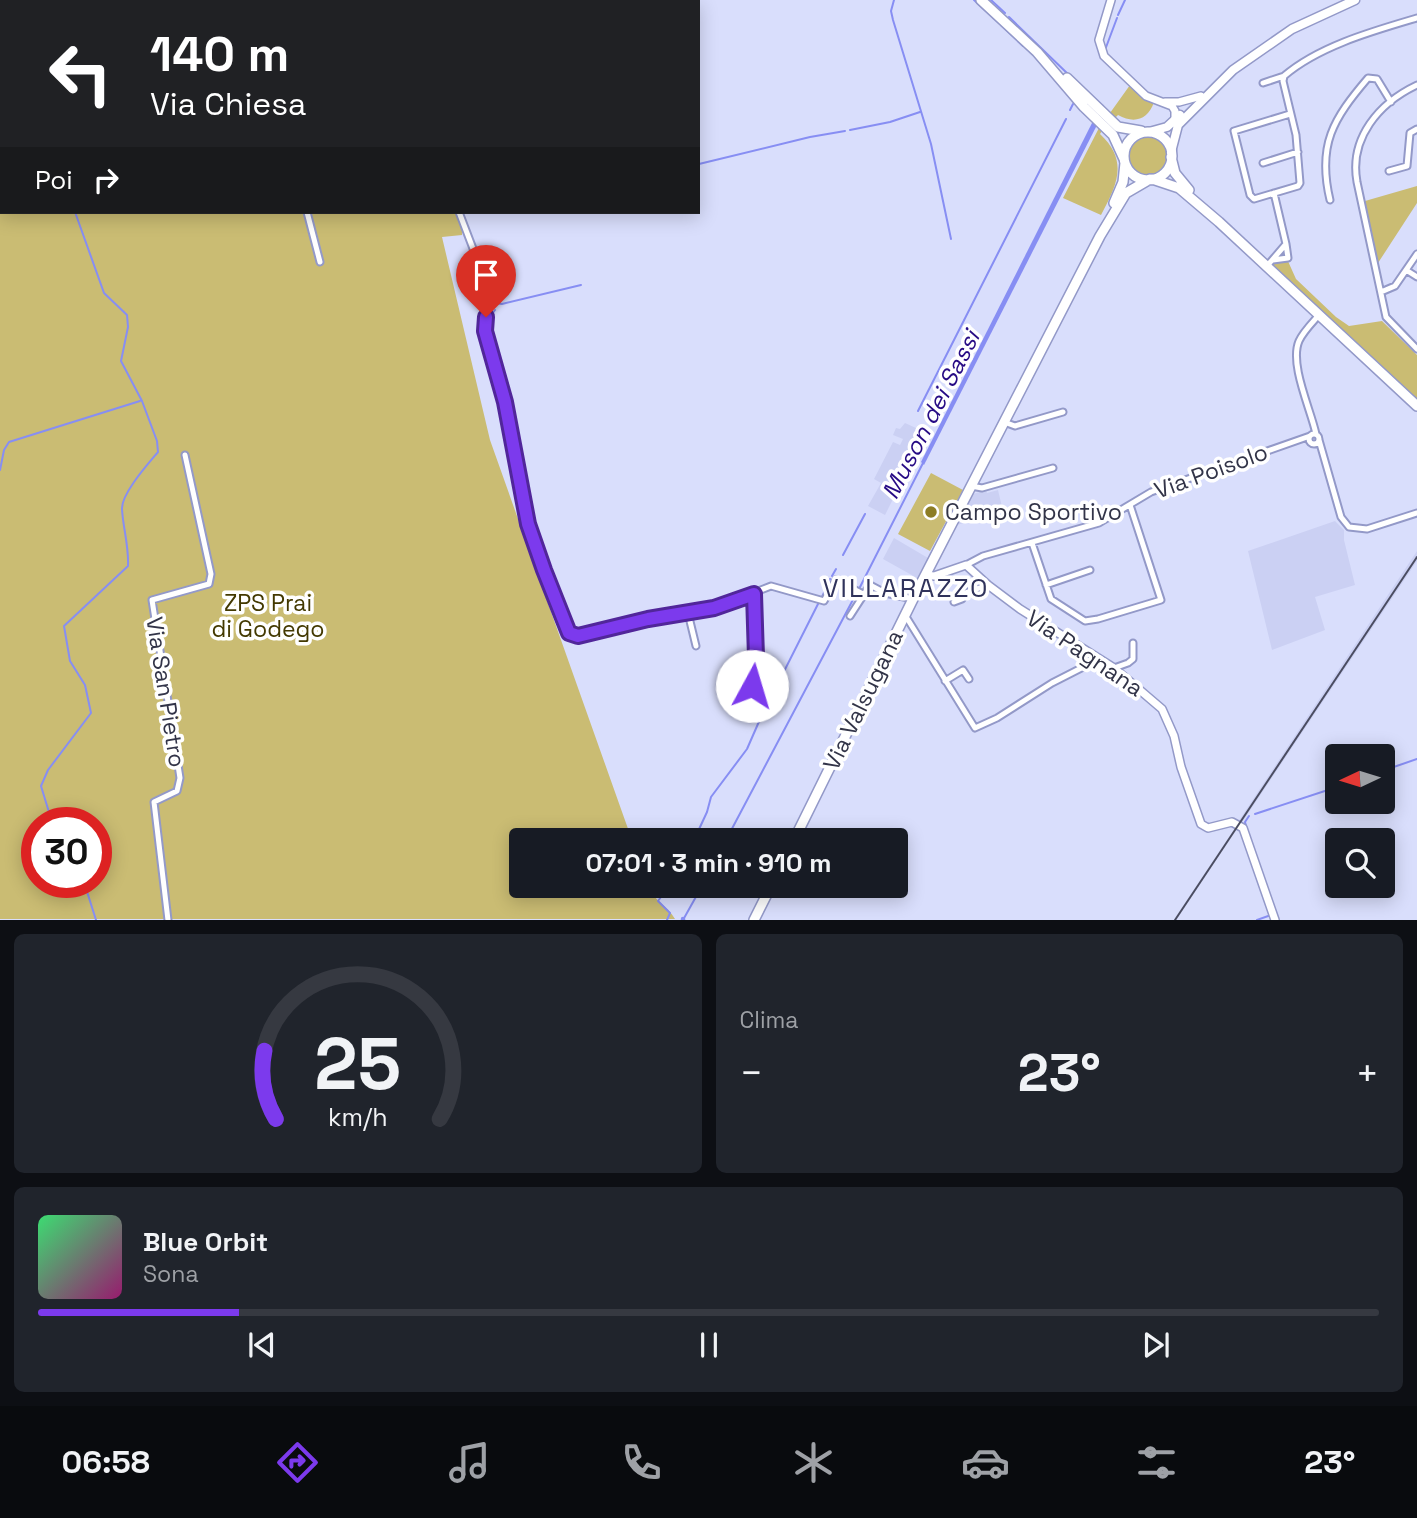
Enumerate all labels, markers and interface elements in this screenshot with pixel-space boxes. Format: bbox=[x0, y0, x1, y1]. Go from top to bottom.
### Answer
text: 140 m bbox=[150, 23, 289, 85]
icon: left bbox=[35, 28, 126, 119]
text: Via Chiesa bbox=[150, 84, 306, 124]
icon: right bbox=[87, 161, 125, 199]
text: Poi bbox=[35, 163, 73, 197]
pin bbox=[456, 245, 516, 317]
icon: arrive bbox=[467, 256, 505, 294]
water label: Muson dei Sassi bbox=[875, 323, 988, 504]
street label: Via Poisolo bbox=[1150, 437, 1272, 505]
place label: Campo Sportivo bbox=[945, 497, 1122, 527]
marker: Campo Sportivo bbox=[923, 504, 939, 520]
district label: VILLARAZZO bbox=[823, 571, 990, 605]
park label: ZPS Prai di Godego bbox=[211, 588, 325, 644]
street label: Via Pagnana bbox=[1021, 603, 1149, 703]
street label: Via San Pietro bbox=[139, 615, 193, 769]
street label: Via Valsugana bbox=[816, 625, 910, 775]
position arrow bbox=[715, 649, 789, 723]
north arrow bbox=[1325, 744, 1395, 814]
map controls bbox=[1325, 744, 1395, 898]
speed limit sign: 30 bbox=[21, 807, 112, 898]
button: search bbox=[1325, 828, 1395, 898]
text: 07:01 · 3 min · 910 m bbox=[586, 846, 831, 880]
text: Clima bbox=[740, 1005, 799, 1035]
text: 25 bbox=[314, 1018, 401, 1111]
text: 23° bbox=[1018, 1040, 1101, 1106]
text: − bbox=[740, 1049, 763, 1097]
text: + bbox=[1355, 1049, 1379, 1097]
text: km/h bbox=[328, 1101, 388, 1133]
text: Blue Orbit bbox=[143, 1225, 268, 1259]
text: Sona bbox=[143, 1259, 199, 1289]
icon: previous bbox=[243, 1326, 281, 1364]
icon: pause bbox=[690, 1326, 728, 1364]
icon: next bbox=[1137, 1326, 1175, 1364]
icon: directions bbox=[273, 1438, 322, 1487]
icon: music bbox=[445, 1438, 494, 1487]
icon: phone bbox=[617, 1438, 666, 1487]
icon: climate bbox=[789, 1438, 838, 1487]
icon: car bbox=[961, 1438, 1010, 1487]
icon: filters bbox=[1132, 1438, 1181, 1487]
text: 06:58 bbox=[61, 1442, 150, 1482]
text: 23° bbox=[1304, 1442, 1355, 1482]

